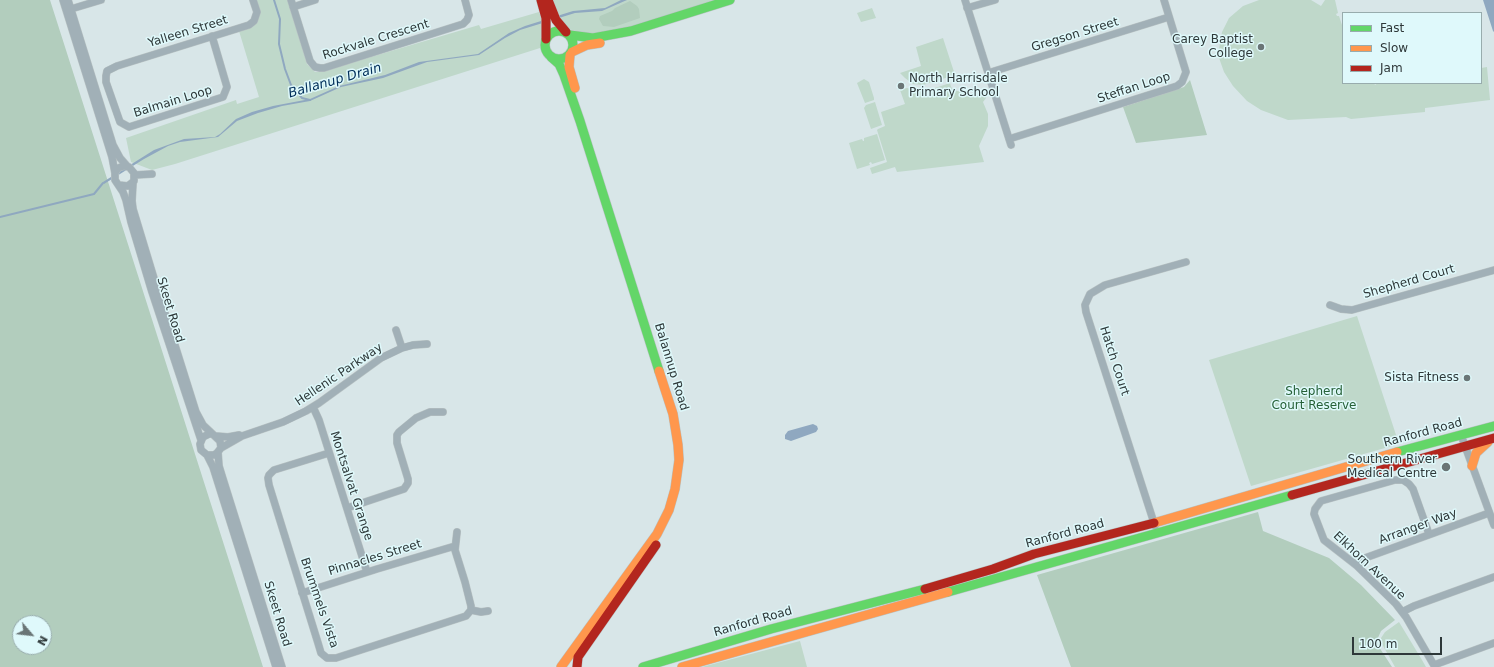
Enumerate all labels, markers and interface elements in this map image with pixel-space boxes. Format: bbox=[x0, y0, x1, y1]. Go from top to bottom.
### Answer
legend bbox=[1342, 12, 1482, 84]
street label: Yalleen Street bbox=[147, 13, 229, 51]
street label: Gregson Street bbox=[1030, 15, 1120, 55]
street label: Rockvale Crescent bbox=[321, 17, 431, 63]
text: Fast bbox=[1380, 21, 1404, 35]
place label: Carey Baptist College bbox=[1172, 33, 1253, 61]
text: Slow bbox=[1380, 41, 1408, 55]
marker: Carey Baptist College bbox=[1256, 42, 1266, 52]
water label: Ballanup Drain bbox=[287, 60, 383, 102]
text: Jam bbox=[1380, 61, 1403, 75]
street label: Steffan Loop bbox=[1096, 69, 1172, 107]
place label: North Harrisdale Primary School bbox=[909, 72, 1008, 100]
marker: North Harrisdale Primary School bbox=[896, 81, 906, 91]
street label: Balmain Loop bbox=[132, 83, 214, 121]
street label: Shepherd Court bbox=[1362, 262, 1456, 302]
street label: Skeet Road bbox=[153, 276, 187, 344]
street label: Balannup Road bbox=[651, 322, 691, 412]
street label: Hatch Court bbox=[1096, 325, 1132, 397]
street label: Hellenic Parkway bbox=[293, 341, 385, 409]
place label: Sista Fitness bbox=[1384, 371, 1459, 385]
marker: Sista Fitness bbox=[1462, 373, 1472, 383]
park label: Shepherd Court Reserve bbox=[1271, 385, 1357, 413]
street label: Ranford Road bbox=[1382, 416, 1464, 450]
street label: Montsalvat Grange bbox=[327, 430, 375, 542]
place label: Southern River Medical Centre bbox=[1347, 453, 1437, 481]
marker: Southern River Medical Centre bbox=[1440, 461, 1452, 473]
street label: Arranger Way bbox=[1377, 506, 1459, 548]
street label: Ranford Road bbox=[1024, 517, 1106, 551]
street label: Elkhorn Avenue bbox=[1330, 529, 1408, 603]
street label: Pinnacles Street bbox=[327, 537, 423, 579]
street label: Brummels Vista bbox=[297, 556, 341, 650]
street label: Skeet Road bbox=[260, 580, 294, 648]
street label: Ranford Road bbox=[712, 604, 794, 640]
north arrow bbox=[12, 615, 52, 655]
scale bar bbox=[1354, 629, 1444, 655]
text: N bbox=[34, 633, 50, 648]
text: 100 m bbox=[1359, 637, 1397, 651]

